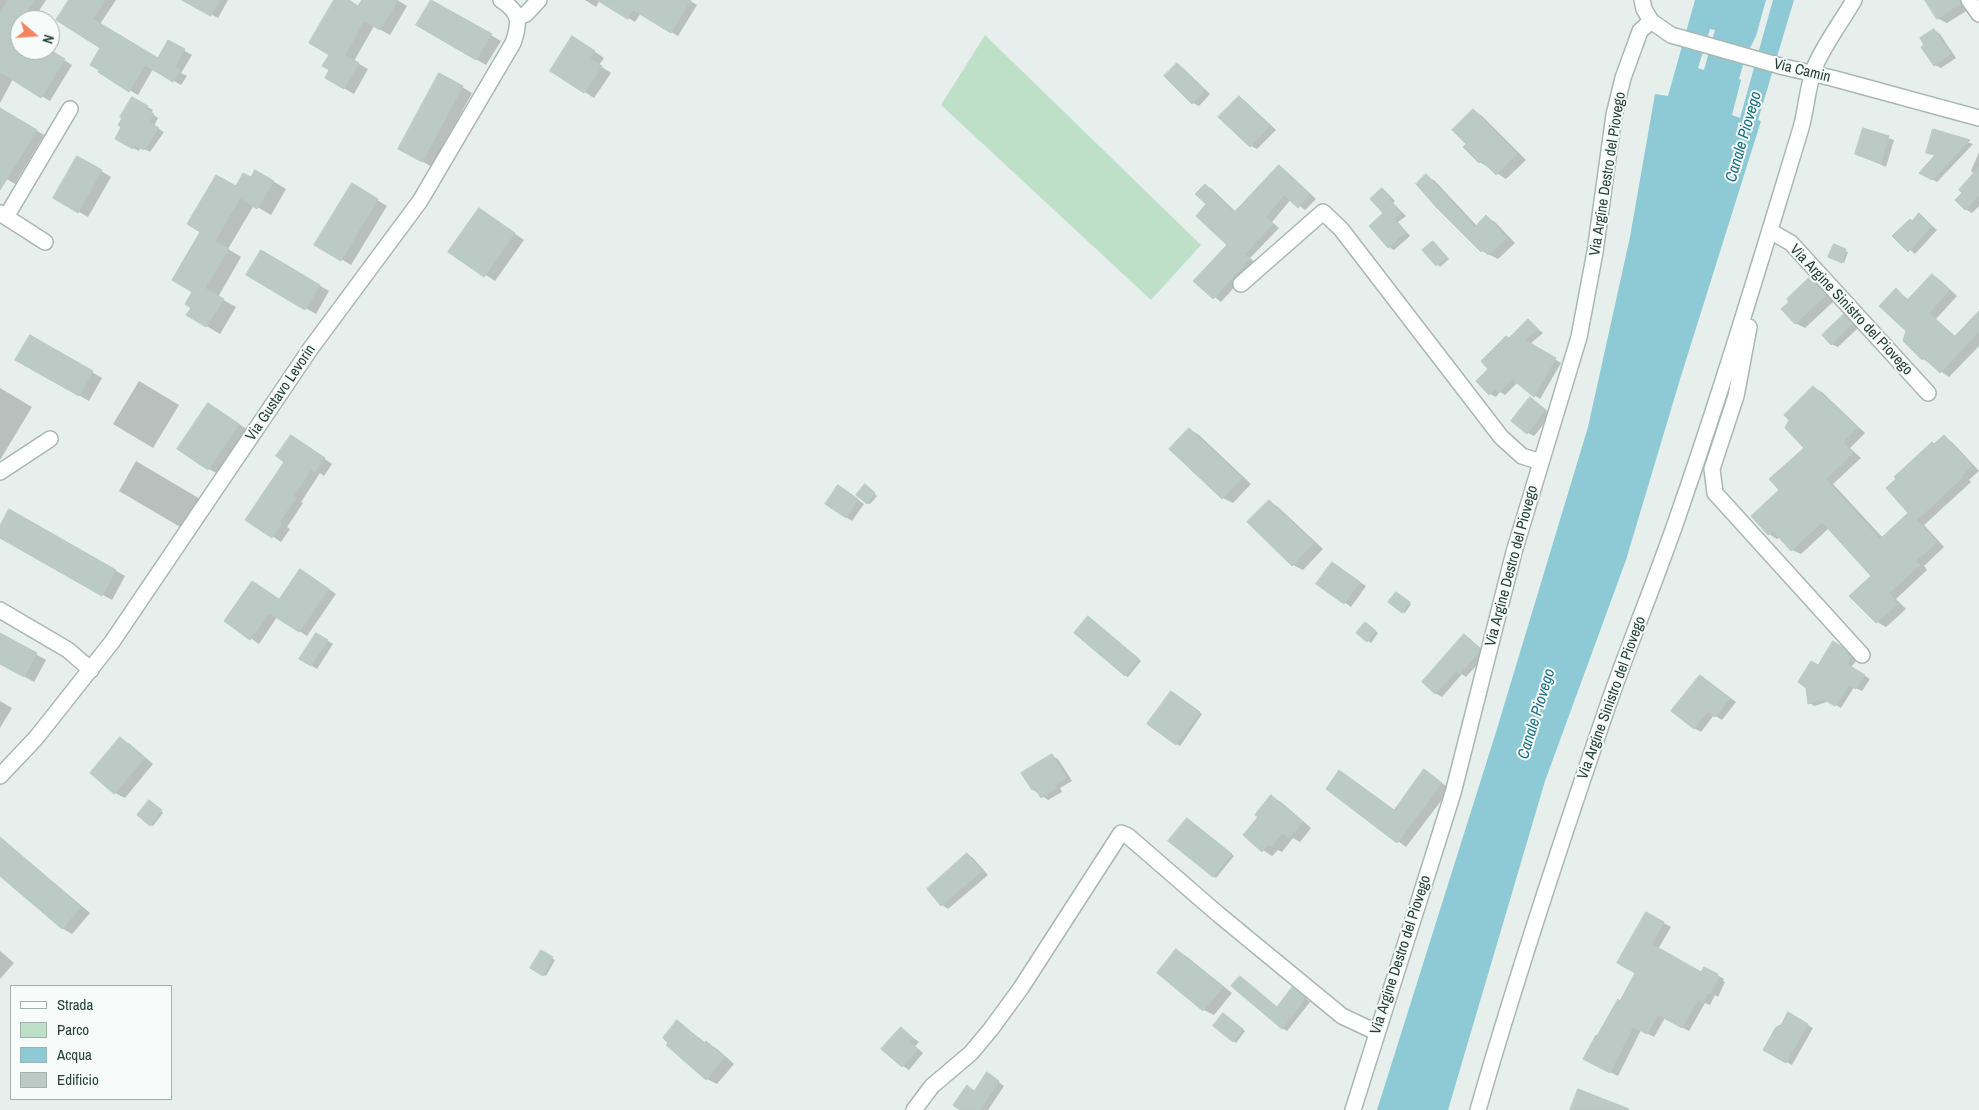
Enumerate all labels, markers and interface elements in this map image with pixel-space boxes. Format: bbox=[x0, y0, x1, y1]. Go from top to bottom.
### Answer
north arrow bbox=[10, 10, 60, 60]
text: N bbox=[38, 33, 58, 46]
street label: Via Camin bbox=[1772, 55, 1832, 87]
water label: Canale Piovego bbox=[1722, 89, 1766, 185]
street label: Via Argine Destro del Piovego bbox=[1586, 91, 1630, 257]
street label: Via Argine Sinistro del Piovego bbox=[1786, 241, 1916, 379]
street label: Via Gustavo Levorin bbox=[242, 342, 320, 444]
street label: Via Argine Destro del Piovego bbox=[1482, 484, 1542, 648]
street label: Via Argine Sinistro del Piovego bbox=[1574, 614, 1650, 782]
water label: Canale Piovego bbox=[1514, 667, 1560, 761]
street label: Via Argine Destro del Piovego bbox=[1367, 873, 1435, 1037]
legend bbox=[10, 985, 172, 1100]
text: Strada bbox=[57, 994, 93, 1015]
text: Parco bbox=[57, 1019, 89, 1040]
text: Acqua bbox=[57, 1044, 92, 1065]
text: Edificio bbox=[57, 1069, 99, 1090]

